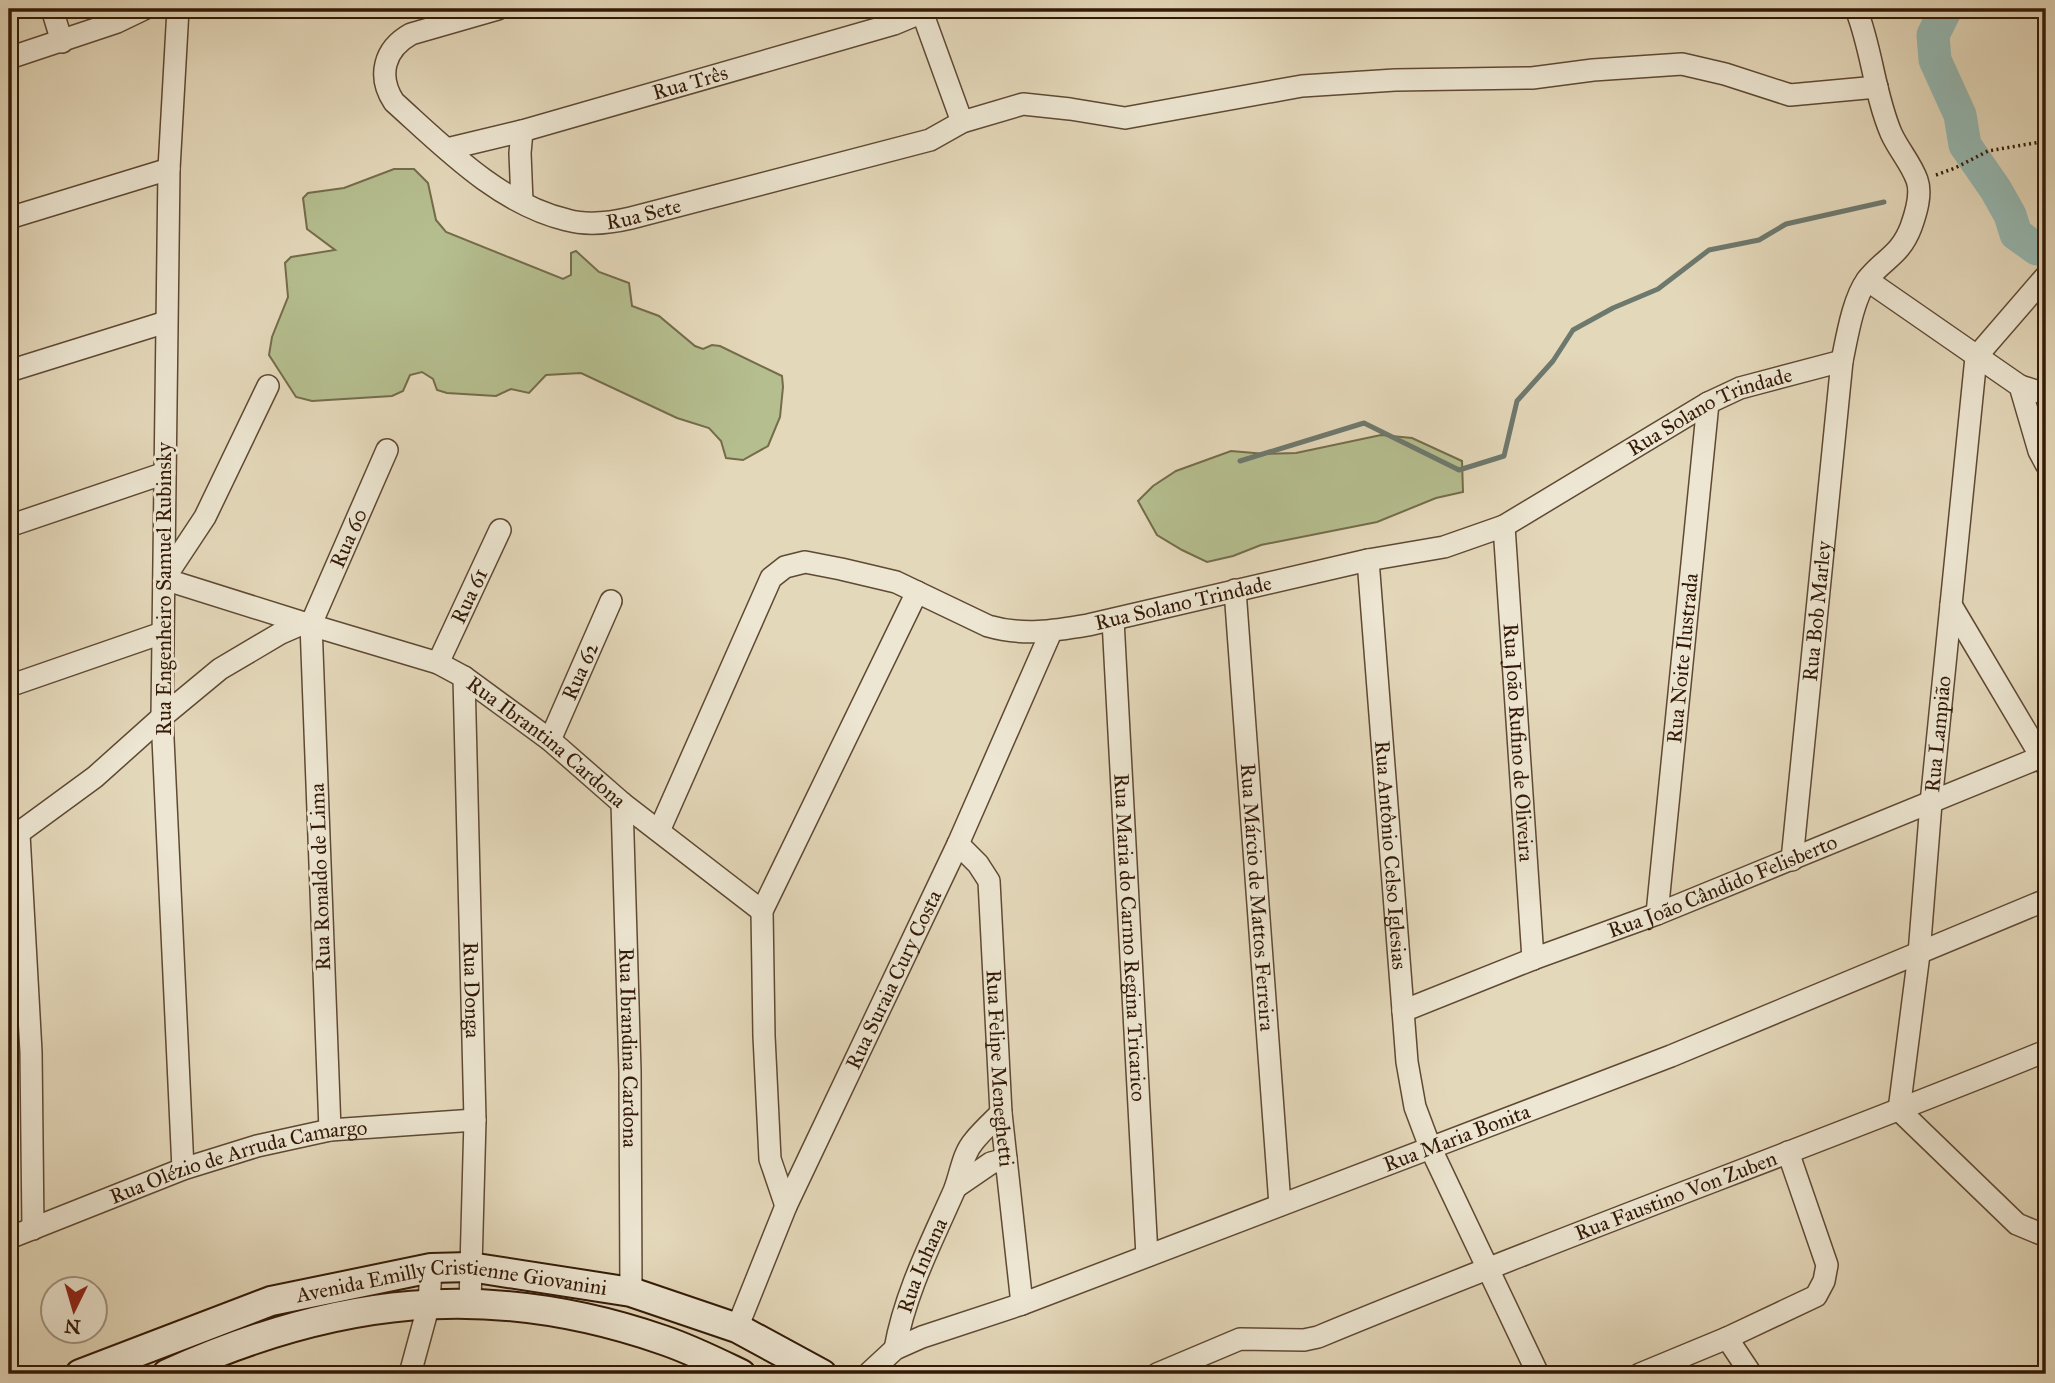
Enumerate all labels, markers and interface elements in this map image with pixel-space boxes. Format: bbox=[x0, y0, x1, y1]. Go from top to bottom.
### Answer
street label: Rua Três bbox=[649, 59, 731, 106]
street label: Rua Sete bbox=[604, 192, 684, 236]
street label: Rua Solano Trindade bbox=[1623, 362, 1795, 462]
street label: Rua Engenheiro Samuel Rubinsky bbox=[151, 441, 177, 736]
street label: Rua 60 bbox=[324, 504, 373, 572]
street label: Rua Bob Marley bbox=[1797, 539, 1837, 683]
street label: Rua 61 bbox=[445, 564, 493, 628]
street label: Rua Solano Trindade bbox=[1092, 570, 1274, 636]
street label: Rua Noite Ilustrada bbox=[1661, 572, 1704, 745]
street label: Rua João Rufino de Oliveira bbox=[1498, 622, 1539, 863]
street label: Rua 62 bbox=[556, 638, 604, 704]
street label: Rua Ibrantina Cardona bbox=[462, 670, 631, 814]
street label: Rua Lampião bbox=[1919, 674, 1957, 794]
street label: Rua Antônio Celso Iglesias bbox=[1369, 740, 1413, 971]
street label: Rua Márcio de Mattos Ferreira bbox=[1235, 762, 1280, 1032]
street label: Rua Maria do Carmo Regina Tricarico bbox=[1108, 773, 1152, 1103]
street label: Rua Ronaldo de Lima bbox=[304, 783, 336, 971]
street label: Rua João Cândido Felisberto bbox=[1604, 829, 1841, 944]
street label: Rua Suraia Cury Costa bbox=[840, 886, 947, 1073]
street label: Rua Donga bbox=[458, 941, 486, 1039]
street label: Rua Ibrandina Cardona bbox=[613, 947, 643, 1148]
street label: Rua Felipe Meneghetti bbox=[981, 969, 1020, 1168]
street label: Rua Maria Bonita bbox=[1380, 1098, 1534, 1178]
street label: Rua Olézio de Arruda Camargo bbox=[106, 1114, 368, 1210]
street label: Rua Faustino Von Zuben bbox=[1571, 1145, 1780, 1246]
street label: Rua Inhana bbox=[891, 1214, 953, 1316]
street label: Avenida Emilly Cristienne Giovanini bbox=[293, 1254, 609, 1309]
north arrow bbox=[38, 1274, 108, 1344]
text: N bbox=[64, 1314, 82, 1339]

